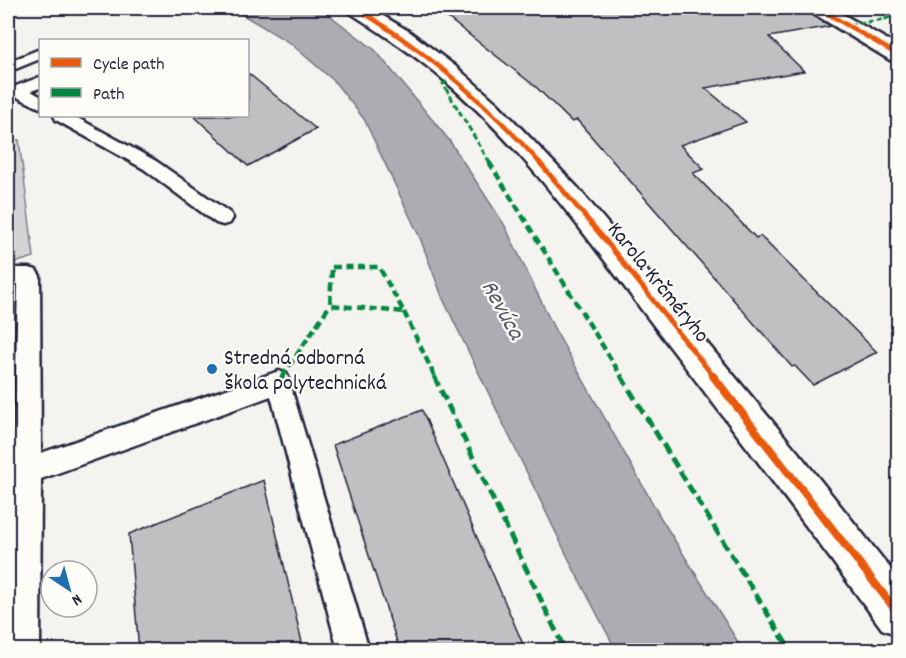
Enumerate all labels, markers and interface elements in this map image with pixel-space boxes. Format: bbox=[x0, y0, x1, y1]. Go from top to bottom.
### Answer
legend bbox=[39, 39, 249, 117]
text: Cycle path bbox=[93, 53, 164, 78]
text: Path bbox=[93, 83, 125, 108]
street label: Karola Krčméryho bbox=[599, 216, 716, 350]
water label: Revúca bbox=[471, 274, 532, 348]
place label: Stredná odborná škola polytechnická bbox=[224, 344, 387, 400]
marker: Stredná odborná škola polytechnická bbox=[205, 362, 219, 376]
north arrow bbox=[39, 559, 99, 619]
text: N bbox=[66, 587, 86, 611]

